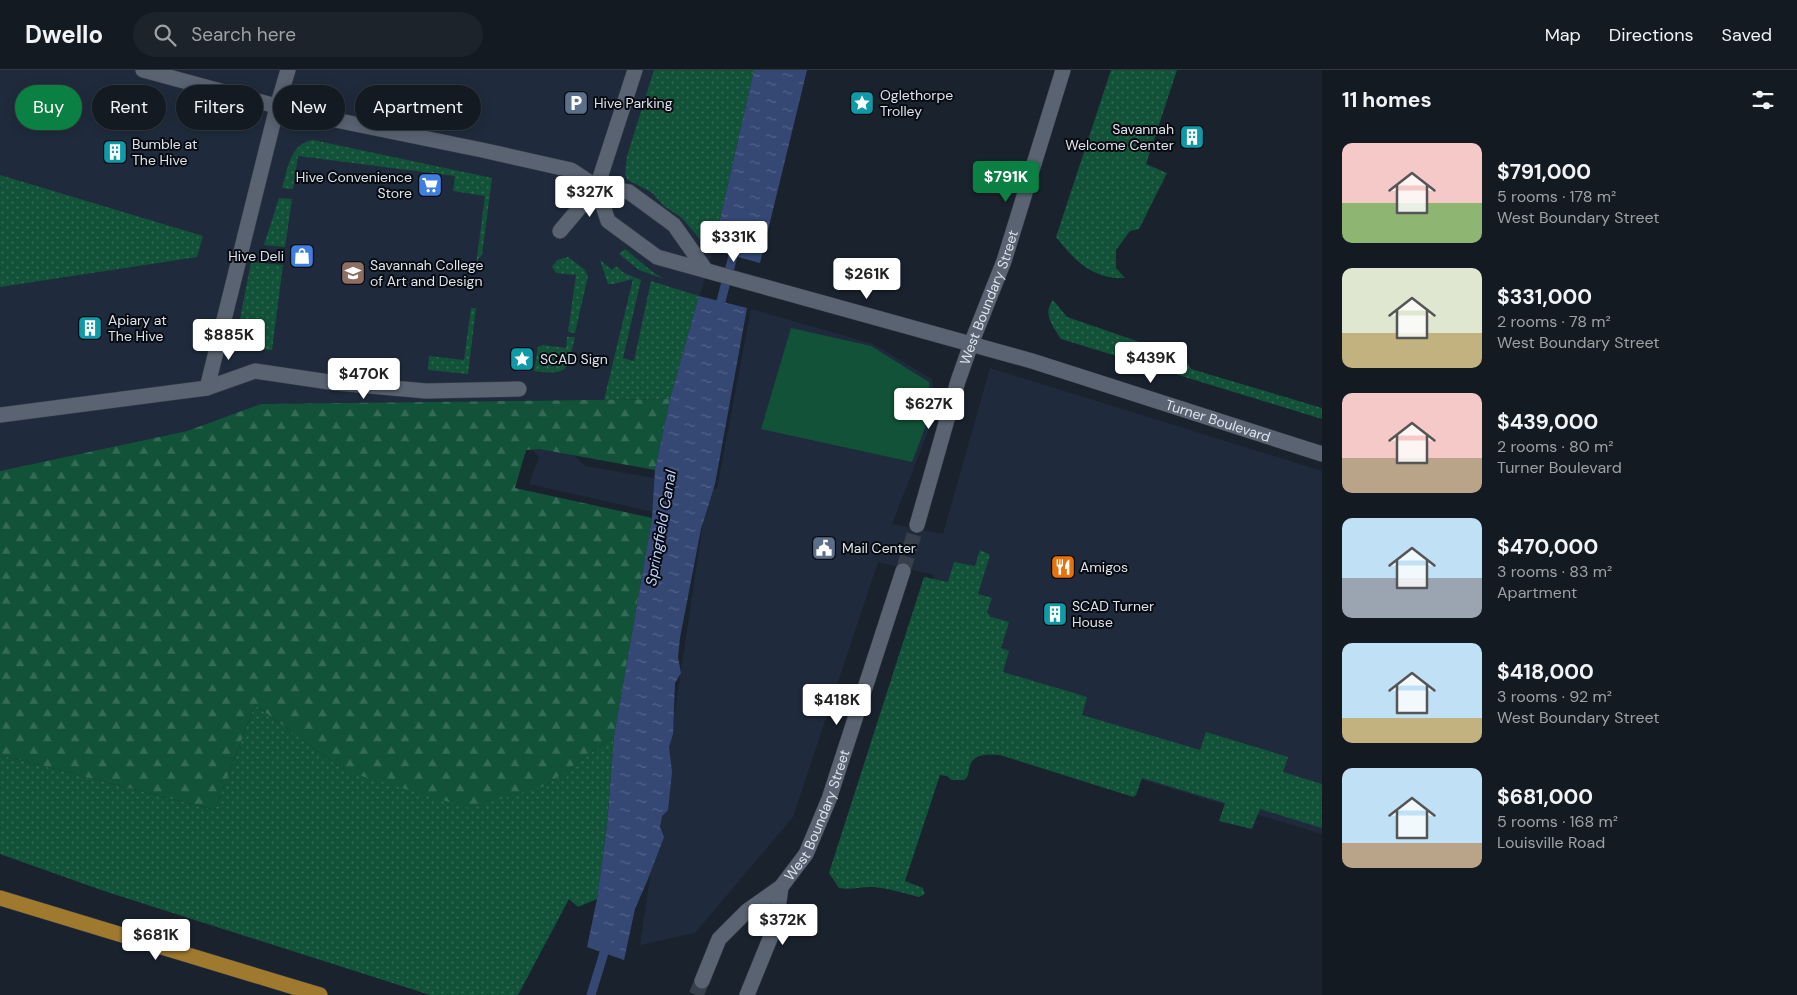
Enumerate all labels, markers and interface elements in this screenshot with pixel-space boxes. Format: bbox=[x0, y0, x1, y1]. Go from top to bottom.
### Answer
search box bbox=[133, 12, 483, 57]
text: Dwello bbox=[25, 19, 103, 50]
icon: search bbox=[151, 21, 179, 49]
text: Search here bbox=[191, 22, 296, 47]
text: Map bbox=[1545, 23, 1581, 47]
text: Directions bbox=[1609, 23, 1694, 47]
text: Saved bbox=[1722, 23, 1772, 47]
chip: Buy bbox=[15, 85, 82, 130]
chip: Rent bbox=[92, 85, 166, 130]
chip: Filters bbox=[176, 85, 263, 130]
chip: New bbox=[273, 85, 345, 130]
chip: Apartment bbox=[355, 85, 481, 130]
place label: Oglethorpe Trolley bbox=[880, 86, 953, 120]
text: 11 homes bbox=[1342, 86, 1432, 114]
icon: filters bbox=[1749, 86, 1777, 114]
parking icon: Hive Parking bbox=[563, 90, 589, 116]
place icon: Oglethorpe Trolley bbox=[849, 90, 875, 116]
place label: Hive Parking bbox=[594, 94, 673, 112]
place label: Savannah Welcome Center bbox=[1065, 120, 1174, 154]
building icon: Savannah Welcome Center bbox=[1179, 124, 1205, 150]
place label: Bumble at The Hive bbox=[132, 135, 197, 169]
building icon: Bumble at The Hive bbox=[102, 139, 128, 165]
text: $791,000 bbox=[1497, 158, 1591, 186]
pin: $791K bbox=[971, 160, 1041, 203]
icon: home bbox=[1382, 163, 1442, 223]
text: $791K bbox=[984, 166, 1028, 187]
place label: Hive Convenience Store bbox=[296, 168, 412, 202]
supermarket icon: Hive Convenience Store bbox=[417, 172, 443, 198]
pin: $327K bbox=[555, 176, 625, 218]
text: $327K bbox=[566, 181, 614, 202]
text: 5 rooms · 178 m² bbox=[1497, 186, 1616, 207]
text: West Boundary Street bbox=[1497, 207, 1660, 228]
pin: $331K bbox=[699, 220, 769, 263]
text: $331K bbox=[711, 226, 757, 247]
street label: West Boundary Street bbox=[955, 228, 1022, 367]
shop icon: Hive Deli bbox=[289, 243, 315, 269]
place label: Hive Deli bbox=[228, 247, 284, 265]
place label: Savannah College of Art and Design bbox=[370, 256, 484, 290]
pin: $261K bbox=[832, 258, 902, 300]
school or university icon: Savannah College of Art and Design bbox=[340, 260, 366, 286]
text: $261K bbox=[844, 263, 890, 284]
text: $331,000 bbox=[1497, 283, 1592, 311]
icon: home bbox=[1382, 288, 1442, 348]
place label: Apiary at The Hive bbox=[108, 311, 167, 345]
text: 2 rooms · 78 m² bbox=[1497, 311, 1611, 332]
building icon: Apiary at The Hive bbox=[77, 315, 103, 341]
pin: $885K bbox=[194, 318, 264, 361]
text: $885K bbox=[204, 324, 254, 345]
text: West Boundary Street bbox=[1497, 332, 1660, 353]
pin: $439K bbox=[1116, 342, 1186, 384]
place icon: SCAD Sign bbox=[509, 346, 535, 372]
text: $439K bbox=[1126, 347, 1176, 368]
place label: SCAD Sign bbox=[540, 350, 608, 368]
pin: $470K bbox=[329, 358, 399, 400]
text: $470K bbox=[339, 363, 389, 384]
pin: $627K bbox=[894, 388, 964, 430]
text: $627K bbox=[905, 393, 953, 414]
street label: Turner Boulevard bbox=[1163, 395, 1273, 446]
text: $439,000 bbox=[1497, 408, 1598, 436]
icon: home bbox=[1382, 413, 1442, 473]
text: 2 rooms · 80 m² bbox=[1497, 436, 1614, 457]
text: Turner Boulevard bbox=[1497, 457, 1622, 478]
water label: Springfield Canal bbox=[641, 468, 681, 588]
text: $470,000 bbox=[1497, 533, 1598, 561]
public building icon: Mail Center bbox=[811, 535, 837, 561]
icon: home bbox=[1382, 538, 1442, 598]
place label: Mail Center bbox=[842, 539, 916, 557]
restaurant icon: Amigos bbox=[1050, 554, 1076, 580]
place label: Amigos bbox=[1080, 558, 1128, 576]
text: 3 rooms · 83 m² bbox=[1497, 561, 1612, 582]
text: Apartment bbox=[1497, 582, 1577, 603]
place label: SCAD Turner House bbox=[1072, 597, 1154, 631]
building icon: SCAD Turner House bbox=[1042, 601, 1068, 627]
text: $418,000 bbox=[1497, 658, 1594, 686]
icon: home bbox=[1382, 663, 1442, 723]
pin: $418K bbox=[802, 684, 872, 726]
text: 3 rooms · 92 m² bbox=[1497, 686, 1612, 707]
text: $418K bbox=[814, 689, 860, 710]
text: West Boundary Street bbox=[1497, 707, 1660, 728]
street label: West Boundary Street bbox=[780, 747, 854, 884]
text: $681,000 bbox=[1497, 783, 1593, 811]
icon: home bbox=[1382, 788, 1442, 848]
text: 5 rooms · 168 m² bbox=[1497, 811, 1618, 832]
text: Louisville Road bbox=[1497, 832, 1605, 853]
pin: $372K bbox=[748, 904, 818, 946]
text: $372K bbox=[759, 909, 807, 930]
pin: $681K bbox=[121, 918, 191, 961]
text: $681K bbox=[133, 924, 179, 945]

